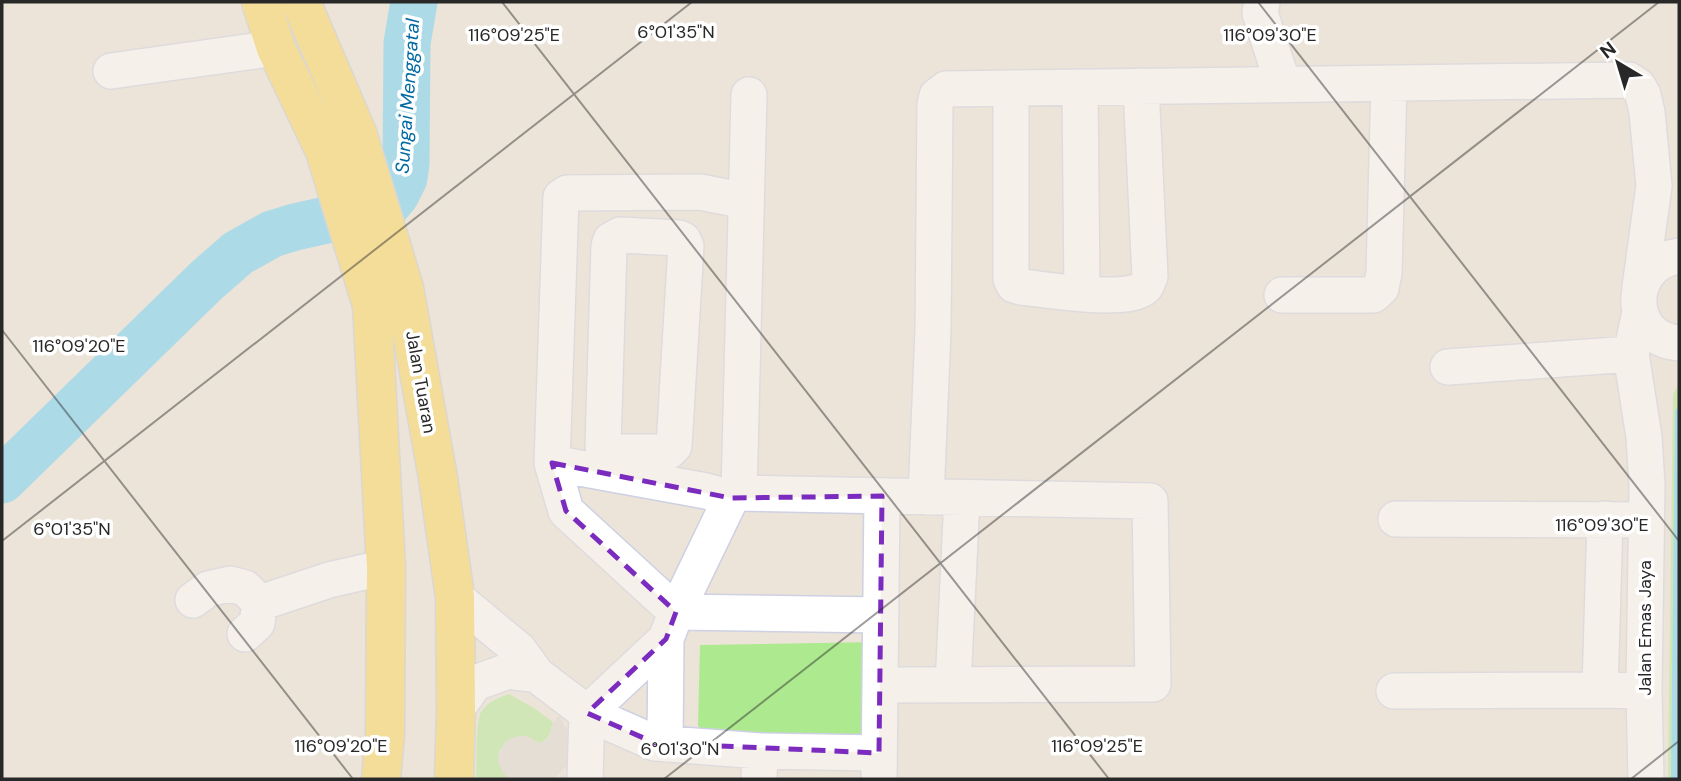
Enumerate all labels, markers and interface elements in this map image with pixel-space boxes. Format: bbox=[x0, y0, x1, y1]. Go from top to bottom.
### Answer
water label: Sungai Menggatal bbox=[390, 17, 425, 174]
text: 6°01'35"N bbox=[637, 20, 715, 44]
text: 116°09'25"E bbox=[468, 23, 560, 47]
text: 116°09'30"E bbox=[1223, 23, 1317, 47]
north arrow bbox=[1583, 28, 1653, 98]
text: N bbox=[1595, 36, 1621, 64]
street label: Jalan Tuaran bbox=[400, 329, 442, 435]
text: 116°09'20"E bbox=[32, 334, 126, 358]
text: 116°09'30"E bbox=[1555, 513, 1649, 537]
text: 6°01'35"N bbox=[33, 517, 111, 541]
street label: Jalan Emas Jaya bbox=[1633, 560, 1657, 696]
text: 116°09'20"E bbox=[294, 734, 388, 758]
text: 116°09'25"E bbox=[1051, 734, 1143, 758]
text: 6°01'30"N bbox=[641, 737, 719, 761]

